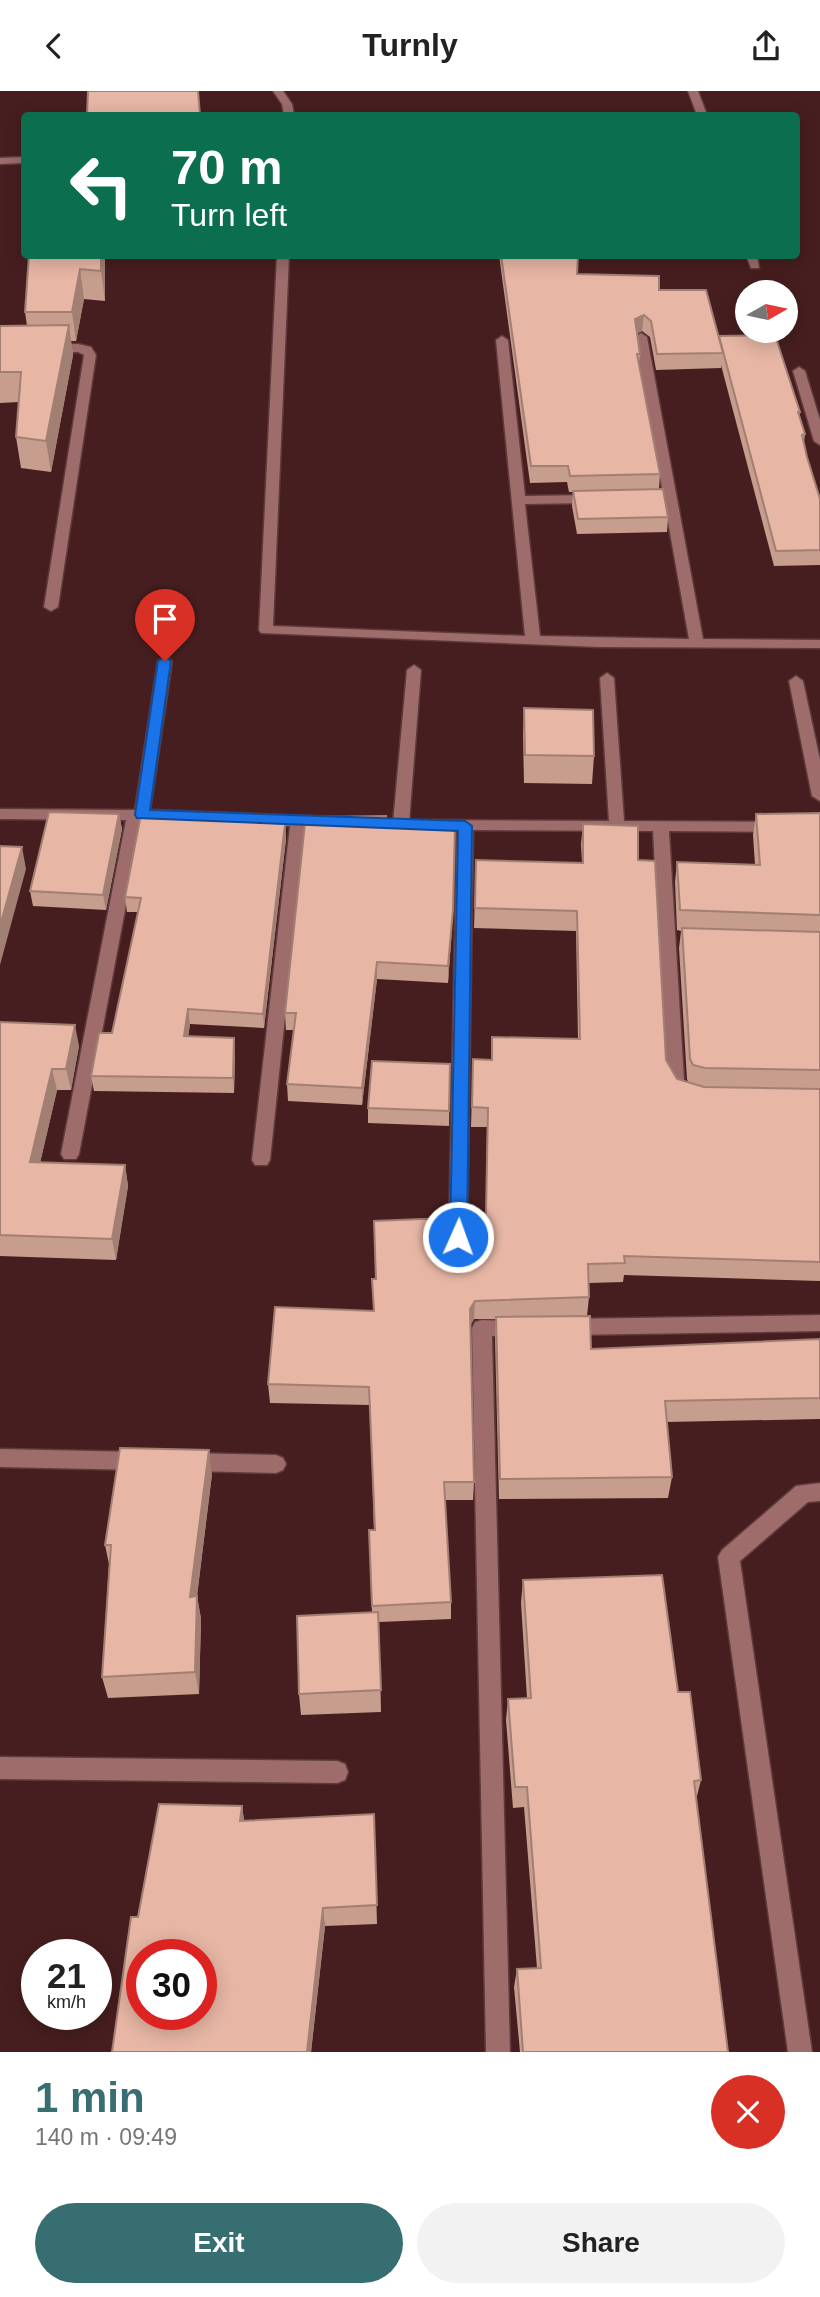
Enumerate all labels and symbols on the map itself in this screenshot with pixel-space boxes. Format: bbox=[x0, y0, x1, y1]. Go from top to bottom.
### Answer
north arrow bbox=[735, 280, 798, 343]
pin bbox=[135, 589, 195, 661]
position arrow bbox=[421, 1200, 495, 1274]
speed limit sign: 30 bbox=[126, 1939, 217, 2030]

